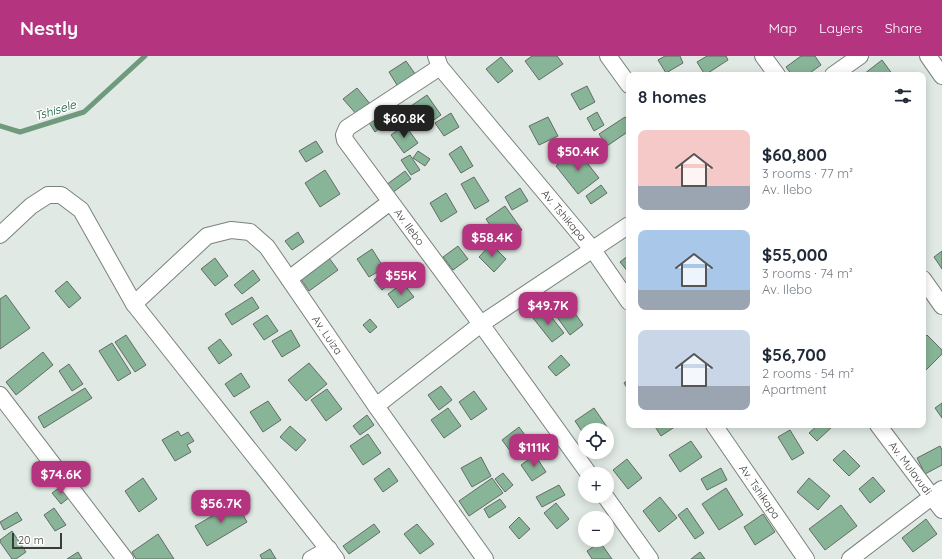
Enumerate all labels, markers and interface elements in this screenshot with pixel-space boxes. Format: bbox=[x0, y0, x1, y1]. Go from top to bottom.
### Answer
text: Nestly bbox=[20, 16, 78, 40]
text: Map bbox=[768, 19, 797, 37]
text: Layers bbox=[819, 19, 863, 37]
text: Share bbox=[885, 19, 922, 37]
icon: filters bbox=[892, 85, 914, 107]
text: 8 homes bbox=[638, 86, 707, 107]
water label: Tshisele bbox=[32, 96, 79, 123]
pin: $60.8K bbox=[371, 105, 437, 139]
text: $60.8K bbox=[383, 110, 425, 126]
pin: $50.4K bbox=[545, 138, 611, 172]
text: $50.4K bbox=[557, 143, 599, 159]
text: $60,800 bbox=[762, 144, 827, 165]
icon: home bbox=[670, 146, 718, 194]
text: 3 rooms · 77 m² bbox=[762, 165, 853, 181]
text: Av. Ilebo bbox=[762, 181, 812, 197]
street label: Av. Tshikapa bbox=[539, 187, 589, 244]
street label: Av. Ilebo bbox=[391, 206, 428, 248]
pin: $58.4K bbox=[459, 224, 525, 258]
text: $58.4K bbox=[471, 229, 513, 245]
text: $55,000 bbox=[762, 244, 828, 265]
icon: home bbox=[670, 246, 718, 294]
pin: $55K bbox=[377, 262, 425, 296]
text: 3 rooms · 74 m² bbox=[762, 265, 853, 281]
text: $55K bbox=[385, 267, 417, 283]
text: Av. Ilebo bbox=[762, 281, 812, 297]
pin: $49.7K bbox=[515, 292, 581, 326]
text: $49.7K bbox=[528, 297, 568, 313]
street label: Av. Luiza bbox=[309, 313, 346, 357]
text: $56,700 bbox=[762, 344, 826, 365]
icon: home bbox=[670, 346, 718, 394]
text: 2 rooms · 54 m² bbox=[762, 365, 854, 381]
text: Apartment bbox=[762, 381, 827, 397]
map controls bbox=[578, 423, 614, 547]
button: locate bbox=[578, 423, 614, 459]
pin: $111K bbox=[506, 434, 562, 468]
text: $111K bbox=[518, 439, 550, 455]
street label: Av. Mulavudi bbox=[886, 439, 935, 498]
pin: $74.6K bbox=[28, 461, 94, 495]
street label: Av. Tshikapa bbox=[736, 462, 783, 522]
text: $74.6K bbox=[41, 466, 81, 482]
button: + bbox=[578, 467, 614, 503]
pin: $56.7K bbox=[188, 490, 254, 524]
text: $56.7K bbox=[200, 495, 242, 511]
button: − bbox=[578, 511, 614, 547]
scale bar bbox=[12, 531, 62, 550]
text: 20 m bbox=[18, 533, 44, 547]

